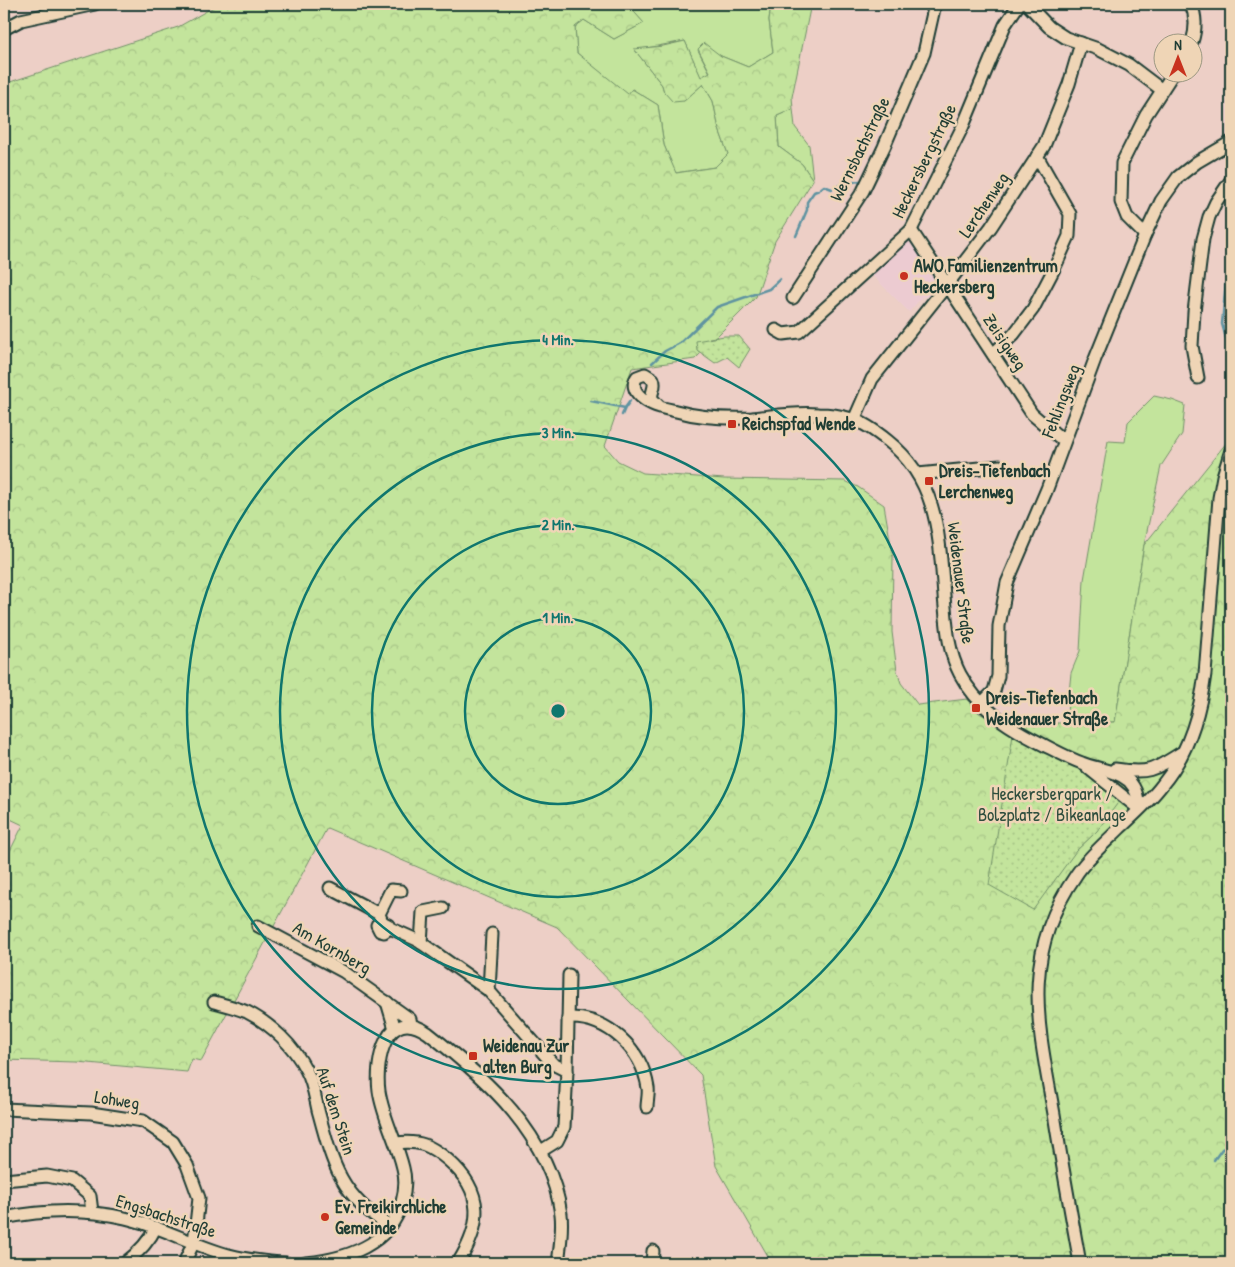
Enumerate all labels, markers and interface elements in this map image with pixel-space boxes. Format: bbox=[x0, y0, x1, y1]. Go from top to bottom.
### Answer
north arrow bbox=[1152, 32, 1202, 82]
text: N bbox=[1174, 35, 1182, 54]
street label: Wernsbachstraße bbox=[824, 92, 896, 205]
street label: Heckersbergstraße bbox=[885, 99, 962, 222]
street label: Lerchenweg bbox=[952, 167, 1015, 242]
place label: AWO Familienzentrum Heckersberg bbox=[914, 253, 1058, 300]
marker: AWO Familienzentrum Heckersberg bbox=[898, 270, 910, 282]
street label: Zeisigweg bbox=[977, 309, 1033, 375]
text: 4 Min. bbox=[542, 329, 574, 350]
street label: Fehlingsweg bbox=[1035, 360, 1086, 442]
place label: Reichspfad Wende bbox=[742, 411, 857, 437]
marker: Reichspfad Wende bbox=[726, 418, 738, 430]
text: 3 Min. bbox=[542, 422, 574, 443]
place label: Dreis-Tiefenbach Lerchenweg bbox=[939, 458, 1051, 505]
marker: Dreis-Tiefenbach Lerchenweg bbox=[923, 475, 935, 487]
text: 2 Min. bbox=[542, 514, 574, 535]
street label: Weidenauer Straße bbox=[942, 521, 981, 645]
text: 1 Min. bbox=[542, 607, 574, 628]
place label: Dreis-Tiefenbach Weidenauer Straße bbox=[986, 685, 1109, 732]
centre of rings bbox=[549, 702, 567, 720]
marker: Dreis-Tiefenbach Weidenauer Straße bbox=[970, 702, 982, 714]
park label: Heckersbergpark / Bolzplatz / Bikeanlage bbox=[978, 781, 1126, 827]
street label: Am Kornberg bbox=[289, 915, 376, 980]
place label: Weidenau Zur alten Burg bbox=[483, 1033, 569, 1080]
marker: Weidenau Zur alten Burg bbox=[467, 1050, 479, 1062]
street label: Auf dem Stein bbox=[311, 1064, 362, 1158]
street label: Lohweg bbox=[93, 1084, 141, 1115]
street label: Engsbachstraße bbox=[113, 1188, 219, 1243]
place label: Ev. Freikirchliche Gemeinde bbox=[335, 1194, 447, 1240]
marker: Ev. Freikirchliche Gemeinde bbox=[319, 1211, 331, 1223]

